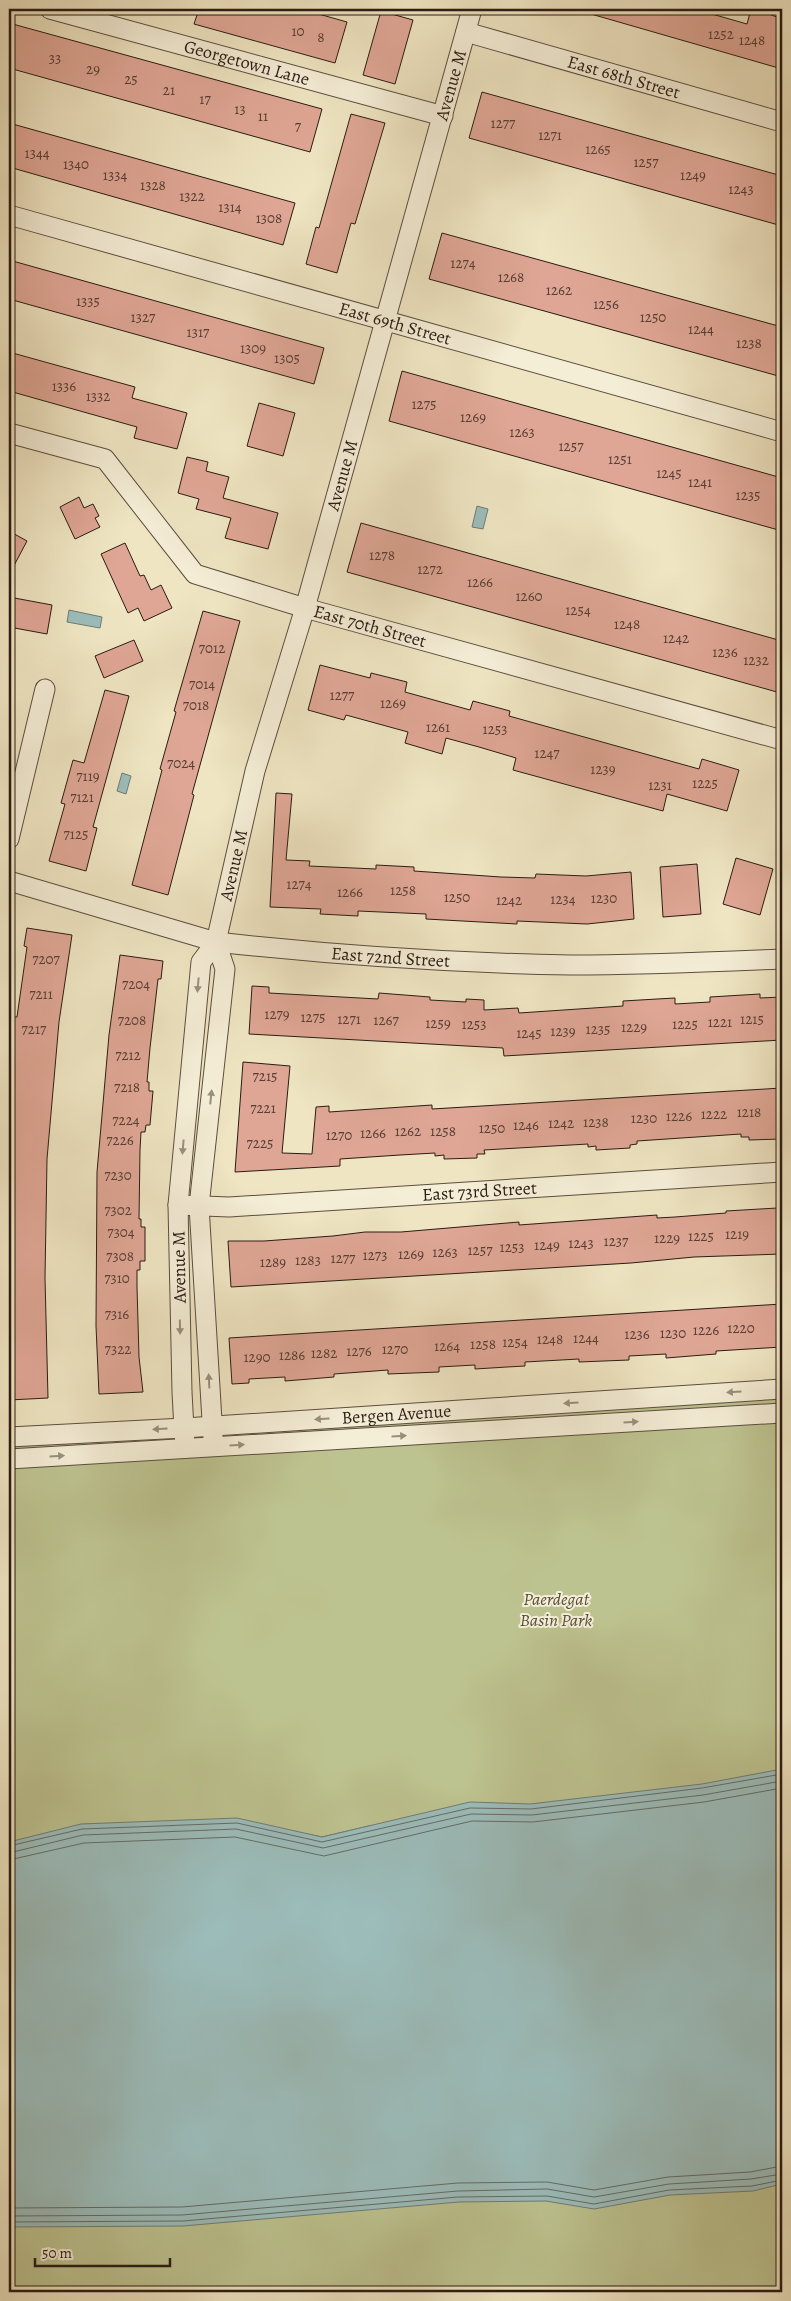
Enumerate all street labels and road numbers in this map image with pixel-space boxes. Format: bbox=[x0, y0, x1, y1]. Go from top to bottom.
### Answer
street label: Georgetown Lane bbox=[181, 34, 312, 91]
street label: Avenue M bbox=[429, 47, 472, 124]
street label: East 68th Street bbox=[565, 49, 683, 104]
street label: East 69th Street bbox=[336, 296, 454, 351]
street label: Avenue M bbox=[320, 437, 363, 514]
street label: East 70th Street bbox=[311, 599, 429, 653]
street label: Avenue M bbox=[214, 827, 253, 904]
street label: East 72nd Street bbox=[330, 941, 451, 973]
street label: East 73rd Street bbox=[421, 1176, 538, 1207]
street label: Avenue M bbox=[166, 1231, 192, 1304]
street label: Bergen Avenue bbox=[341, 1399, 452, 1430]

